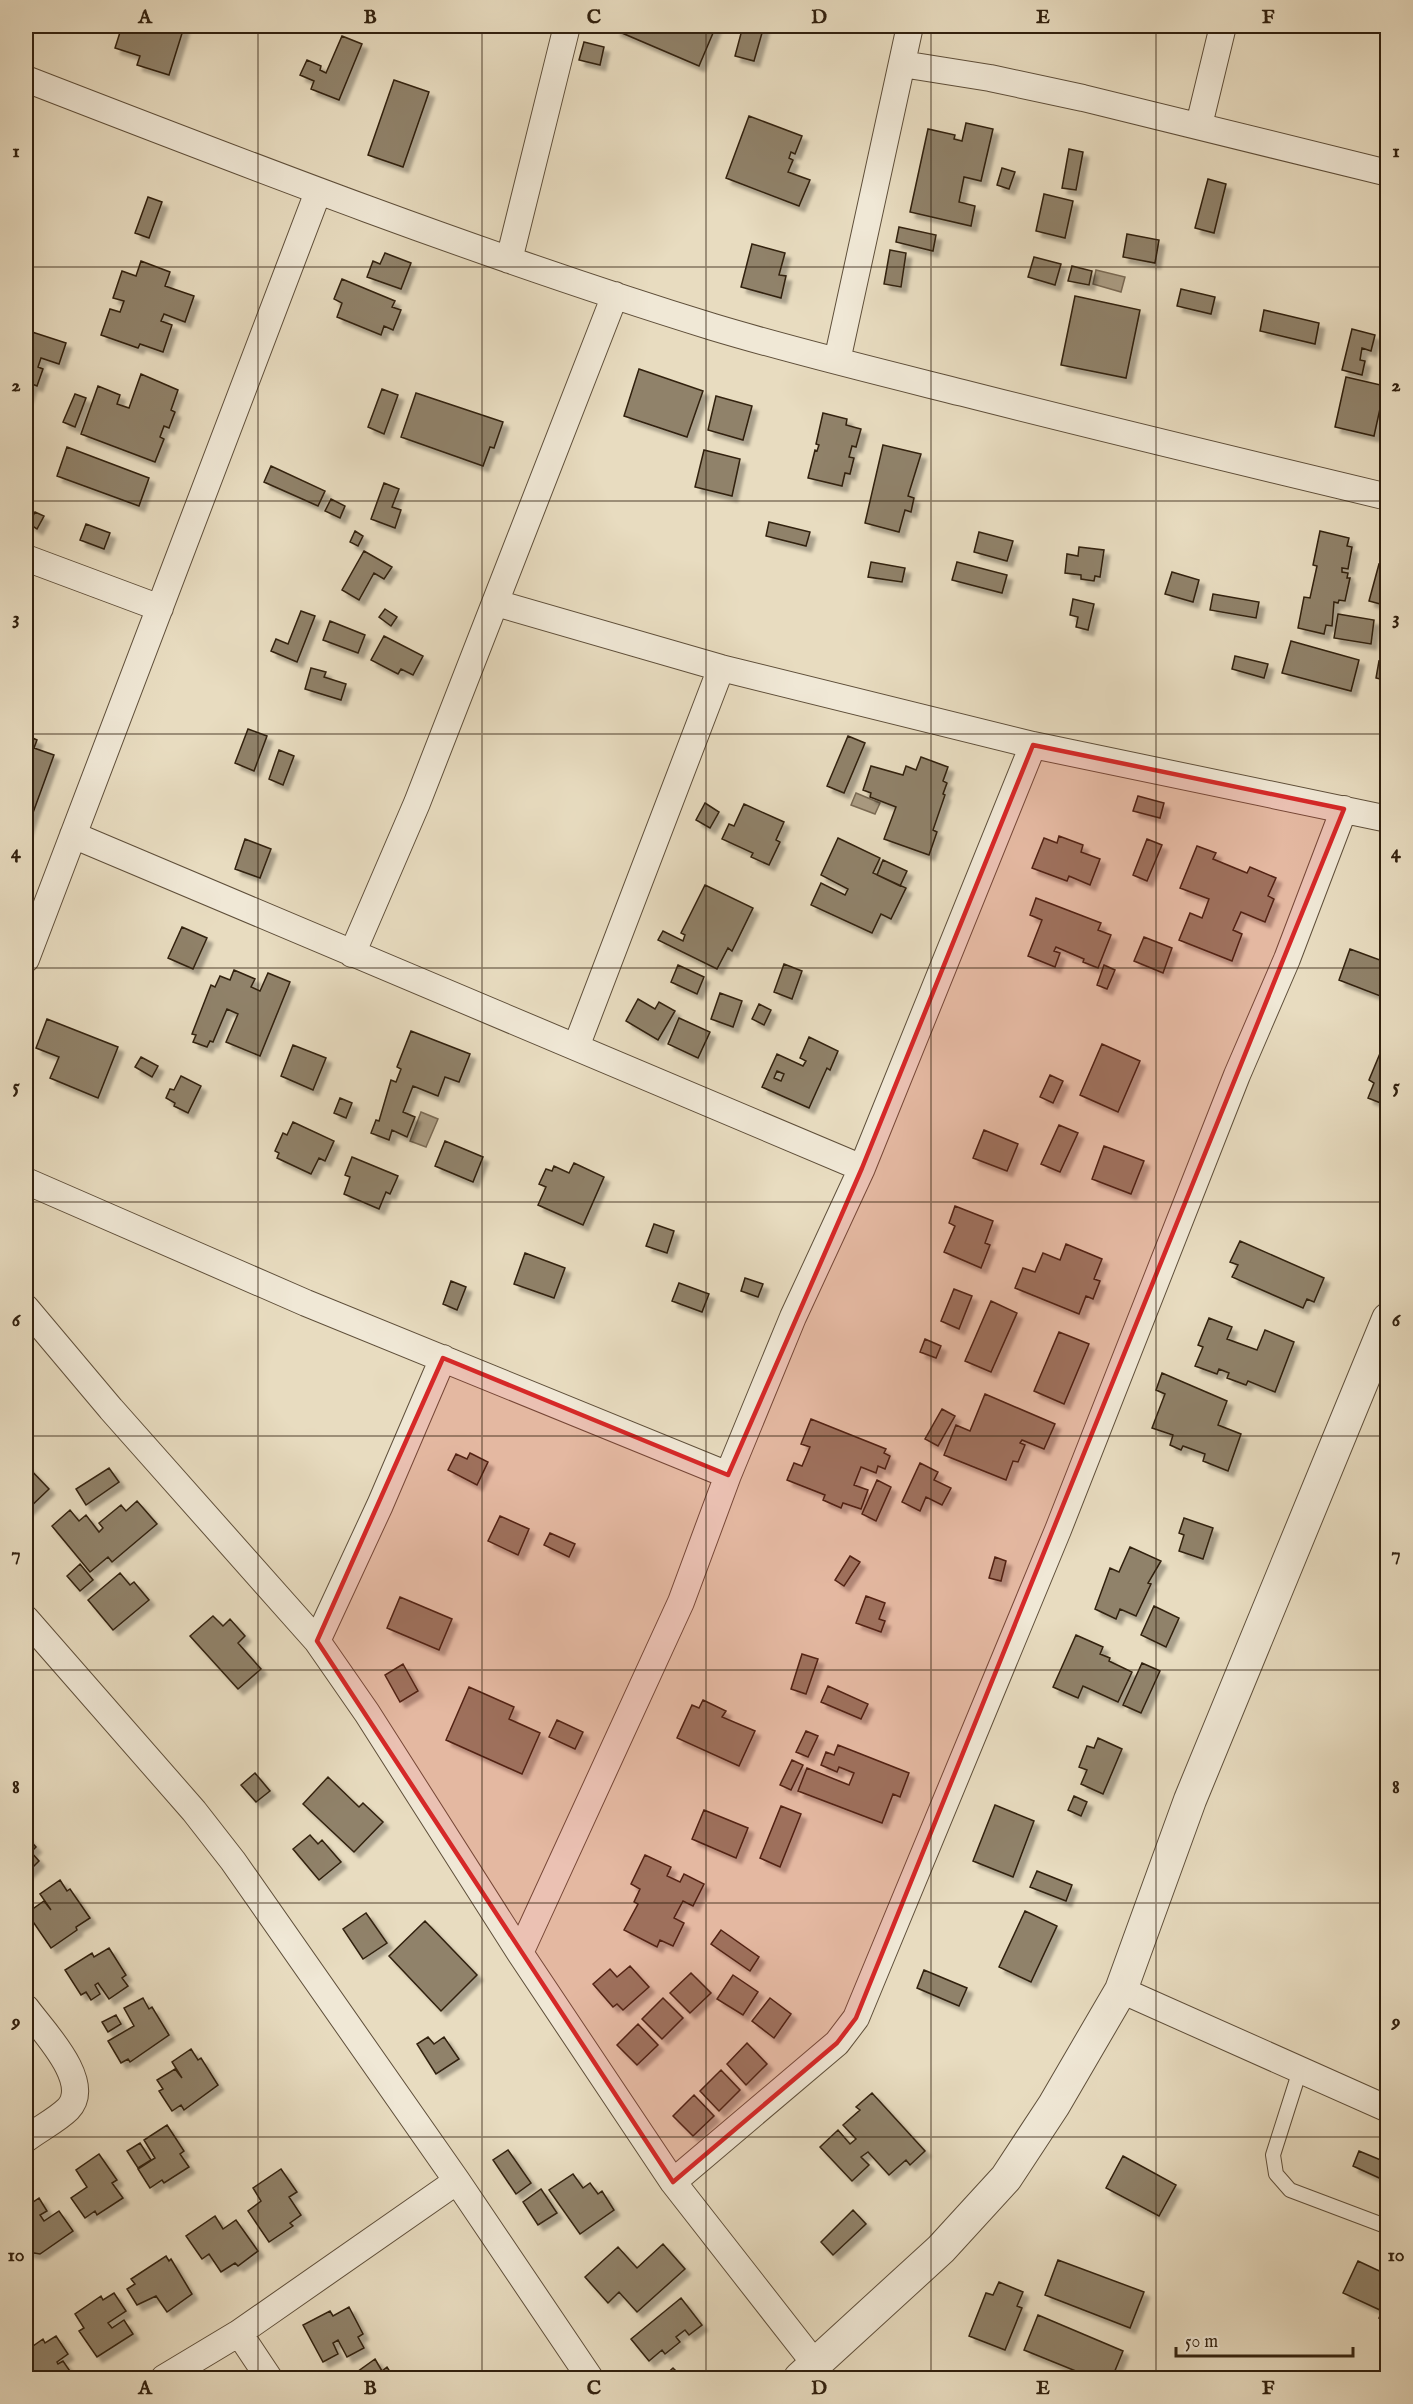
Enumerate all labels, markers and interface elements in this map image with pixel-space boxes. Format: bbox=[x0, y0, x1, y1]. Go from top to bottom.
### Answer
text: A bbox=[137, 5, 153, 30]
text: B bbox=[363, 5, 377, 30]
text: C bbox=[587, 5, 601, 30]
text: D bbox=[811, 5, 827, 30]
text: E bbox=[1036, 5, 1050, 30]
text: F bbox=[1262, 5, 1275, 30]
text: 1 bbox=[12, 139, 20, 164]
text: 1 bbox=[1392, 139, 1400, 164]
text: 2 bbox=[11, 373, 21, 398]
text: 2 bbox=[1391, 373, 1401, 398]
text: 3 bbox=[12, 606, 20, 631]
text: 3 bbox=[1392, 606, 1400, 631]
text: 4 bbox=[11, 840, 22, 865]
text: 4 bbox=[1391, 840, 1402, 865]
text: 5 bbox=[12, 1074, 20, 1099]
text: 5 bbox=[1392, 1074, 1400, 1099]
text: 6 bbox=[12, 1308, 22, 1333]
text: 6 bbox=[1392, 1308, 1402, 1333]
text: 7 bbox=[11, 1542, 21, 1567]
text: 7 bbox=[1391, 1542, 1401, 1567]
text: 8 bbox=[12, 1775, 20, 1800]
text: 8 bbox=[1392, 1775, 1400, 1800]
text: 9 bbox=[11, 2009, 21, 2034]
text: 9 bbox=[1391, 2009, 1401, 2034]
text: 10 bbox=[7, 2243, 25, 2268]
text: 10 bbox=[1387, 2243, 1405, 2268]
scale bar bbox=[1176, 2320, 1353, 2358]
text: 50 m bbox=[1185, 2331, 1218, 2354]
text: A bbox=[137, 2376, 153, 2401]
text: B bbox=[363, 2376, 377, 2401]
text: C bbox=[587, 2376, 601, 2401]
text: D bbox=[811, 2376, 827, 2401]
text: E bbox=[1036, 2376, 1050, 2401]
text: F bbox=[1262, 2376, 1275, 2401]

